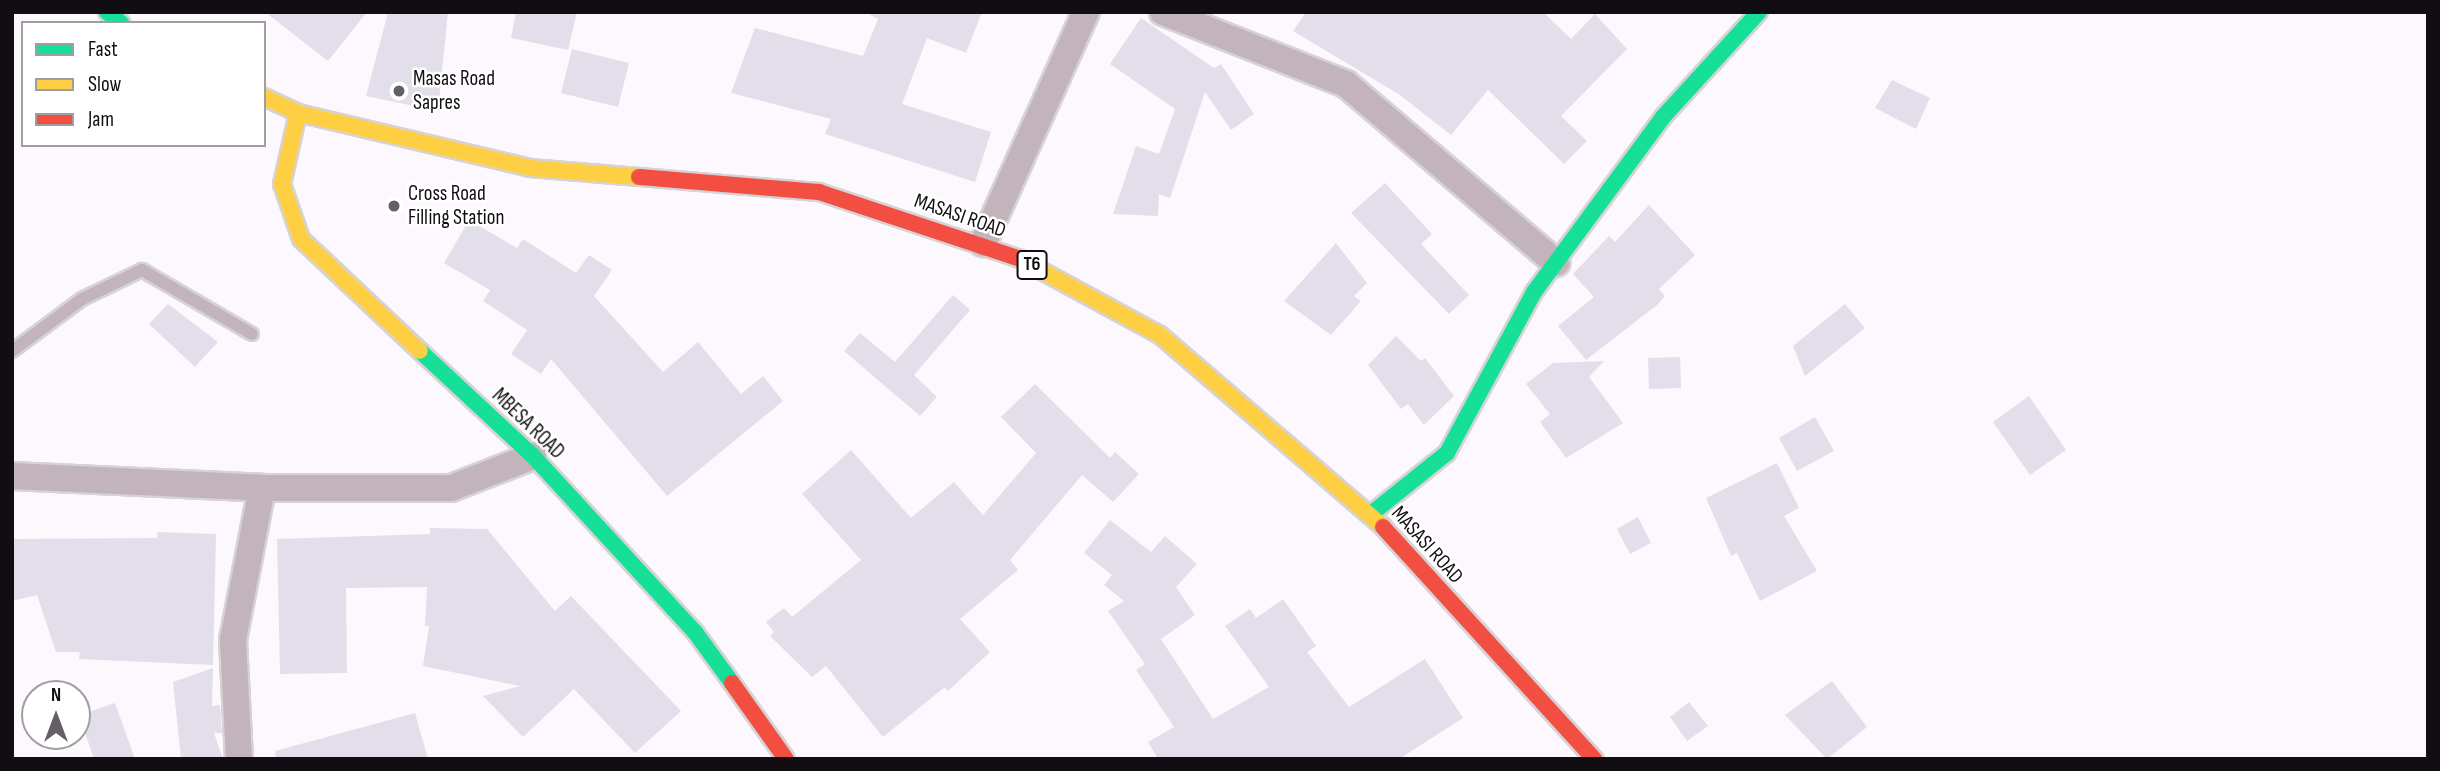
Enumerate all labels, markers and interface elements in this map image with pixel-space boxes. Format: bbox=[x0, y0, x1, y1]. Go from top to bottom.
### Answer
legend bbox=[21, 21, 266, 147]
text: Fast bbox=[88, 37, 118, 62]
place label: Masas Road Sapres bbox=[413, 66, 495, 116]
text: Slow bbox=[88, 72, 121, 97]
marker: Masas Road Sapres bbox=[391, 83, 407, 99]
text: Jam bbox=[88, 107, 114, 132]
place label: Cross Road Filling Station bbox=[408, 181, 504, 231]
street label: MASASI ROAD bbox=[911, 189, 1009, 243]
marker: Cross Road Filling Station bbox=[386, 198, 402, 214]
road number: T6 bbox=[1016, 249, 1048, 280]
street label: MBESA ROAD bbox=[487, 383, 569, 465]
street label: MASASI ROAD bbox=[1386, 501, 1468, 589]
north arrow bbox=[21, 680, 91, 750]
text: N bbox=[51, 684, 61, 707]

